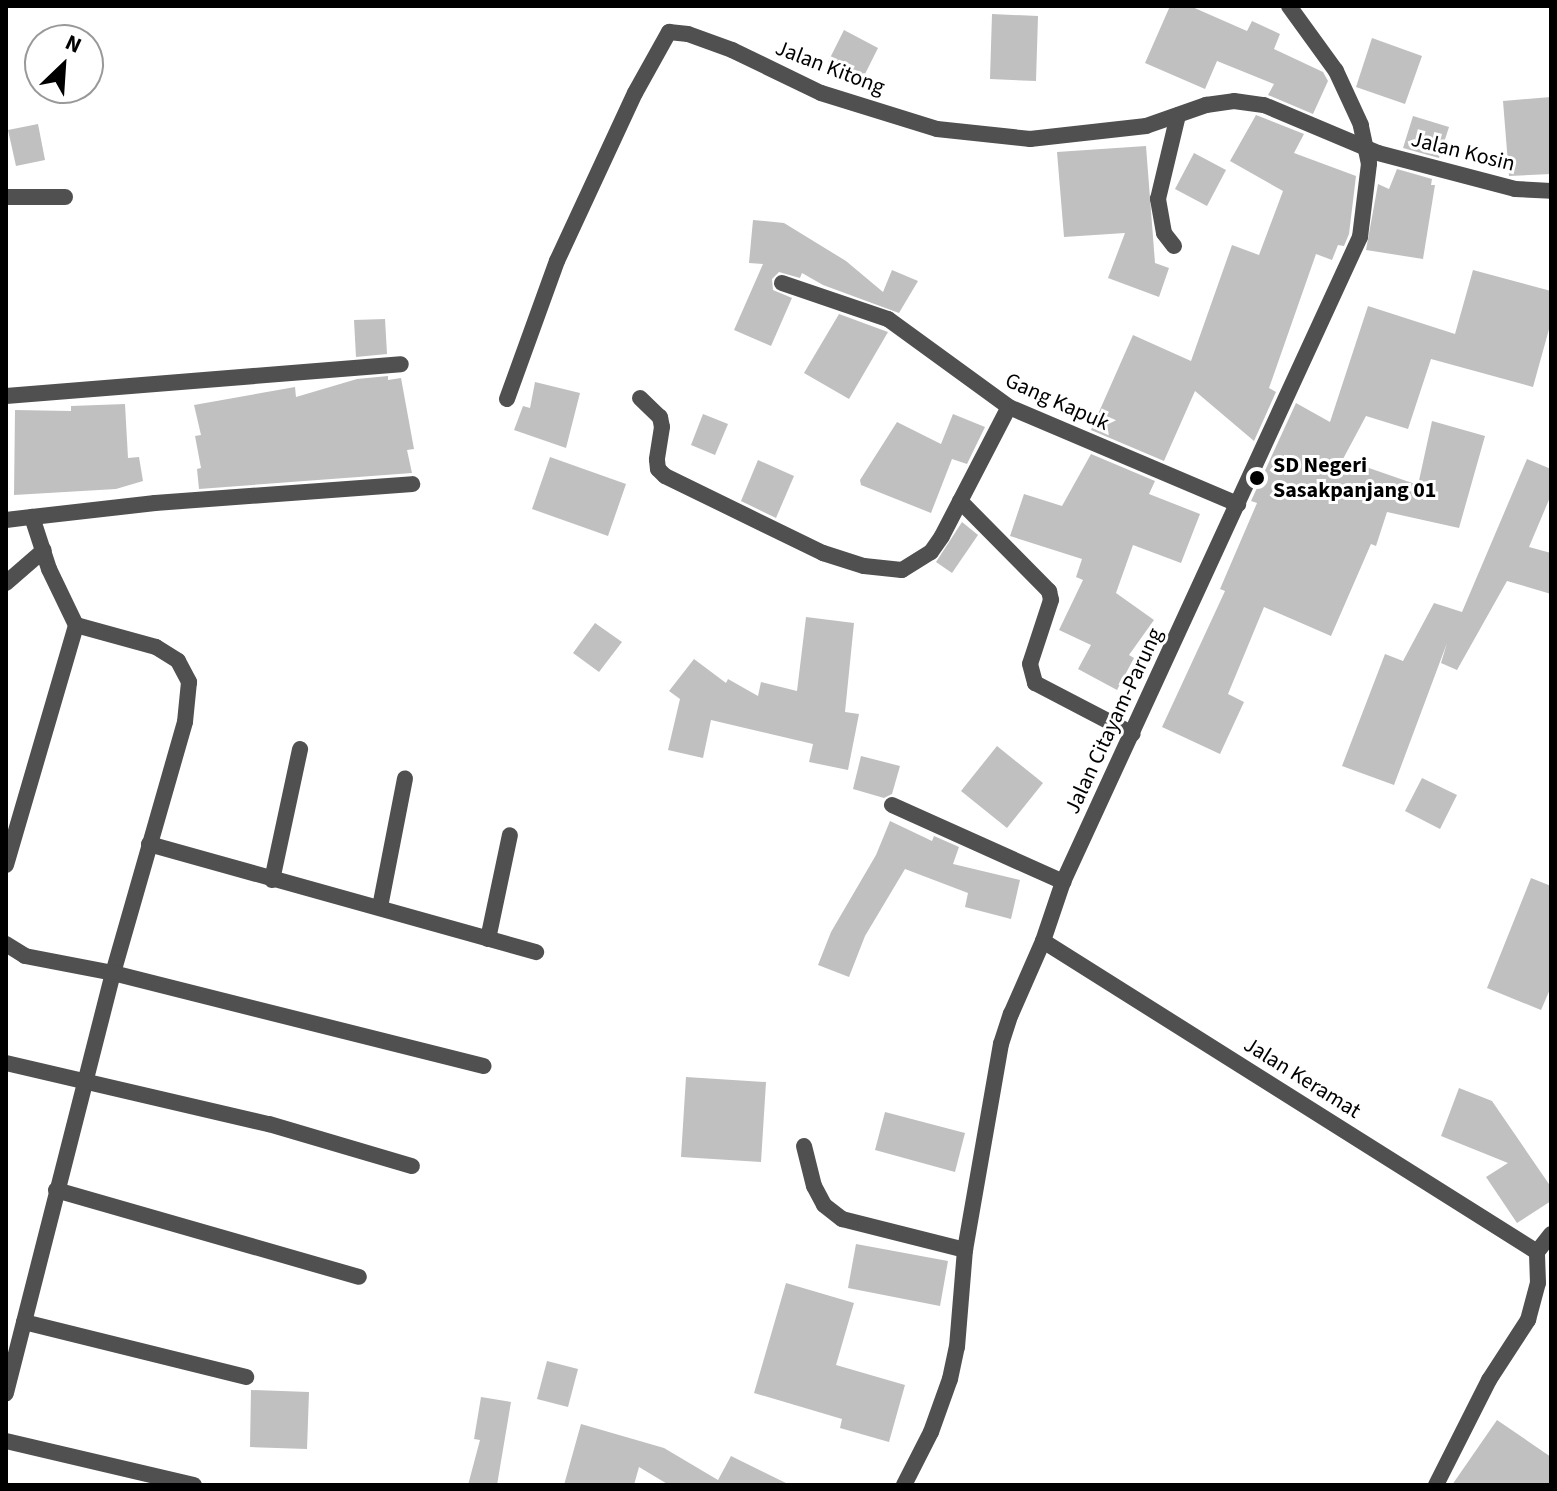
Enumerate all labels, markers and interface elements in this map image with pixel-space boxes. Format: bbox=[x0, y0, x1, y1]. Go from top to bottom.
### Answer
north arrow bbox=[24, 24, 104, 104]
text: N bbox=[60, 26, 87, 62]
street label: Jalan Kitong bbox=[772, 35, 888, 101]
street label: Jalan Kosin bbox=[1408, 126, 1518, 178]
street label: Gang Kapuk bbox=[1001, 367, 1113, 437]
place label: SD Negeri Sasakpanjang 01 bbox=[1273, 452, 1436, 504]
marker: SD Negeri Sasakpanjang 01 bbox=[1248, 469, 1266, 487]
street label: Jalan Citayam-Parung bbox=[1059, 624, 1169, 818]
street label: Jalan Keramat bbox=[1239, 1032, 1365, 1124]

